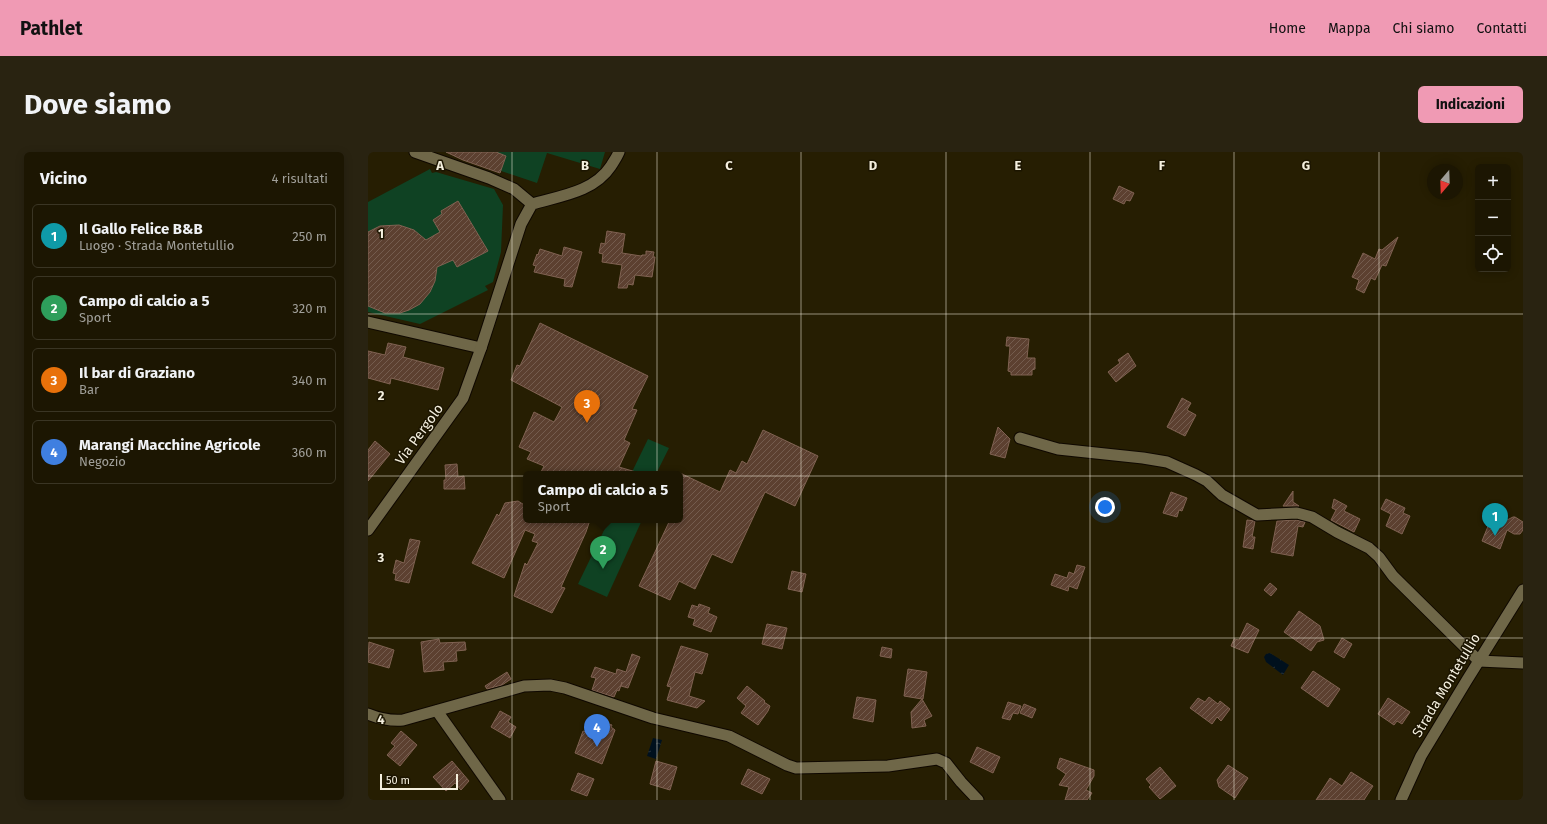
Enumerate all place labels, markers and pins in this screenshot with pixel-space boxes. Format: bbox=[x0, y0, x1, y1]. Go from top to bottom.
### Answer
pin: 3 bbox=[574, 390, 600, 423]
pin: 1 bbox=[1482, 503, 1508, 536]
pin: 2 bbox=[590, 536, 616, 569]
pin: 4 bbox=[584, 714, 610, 747]

